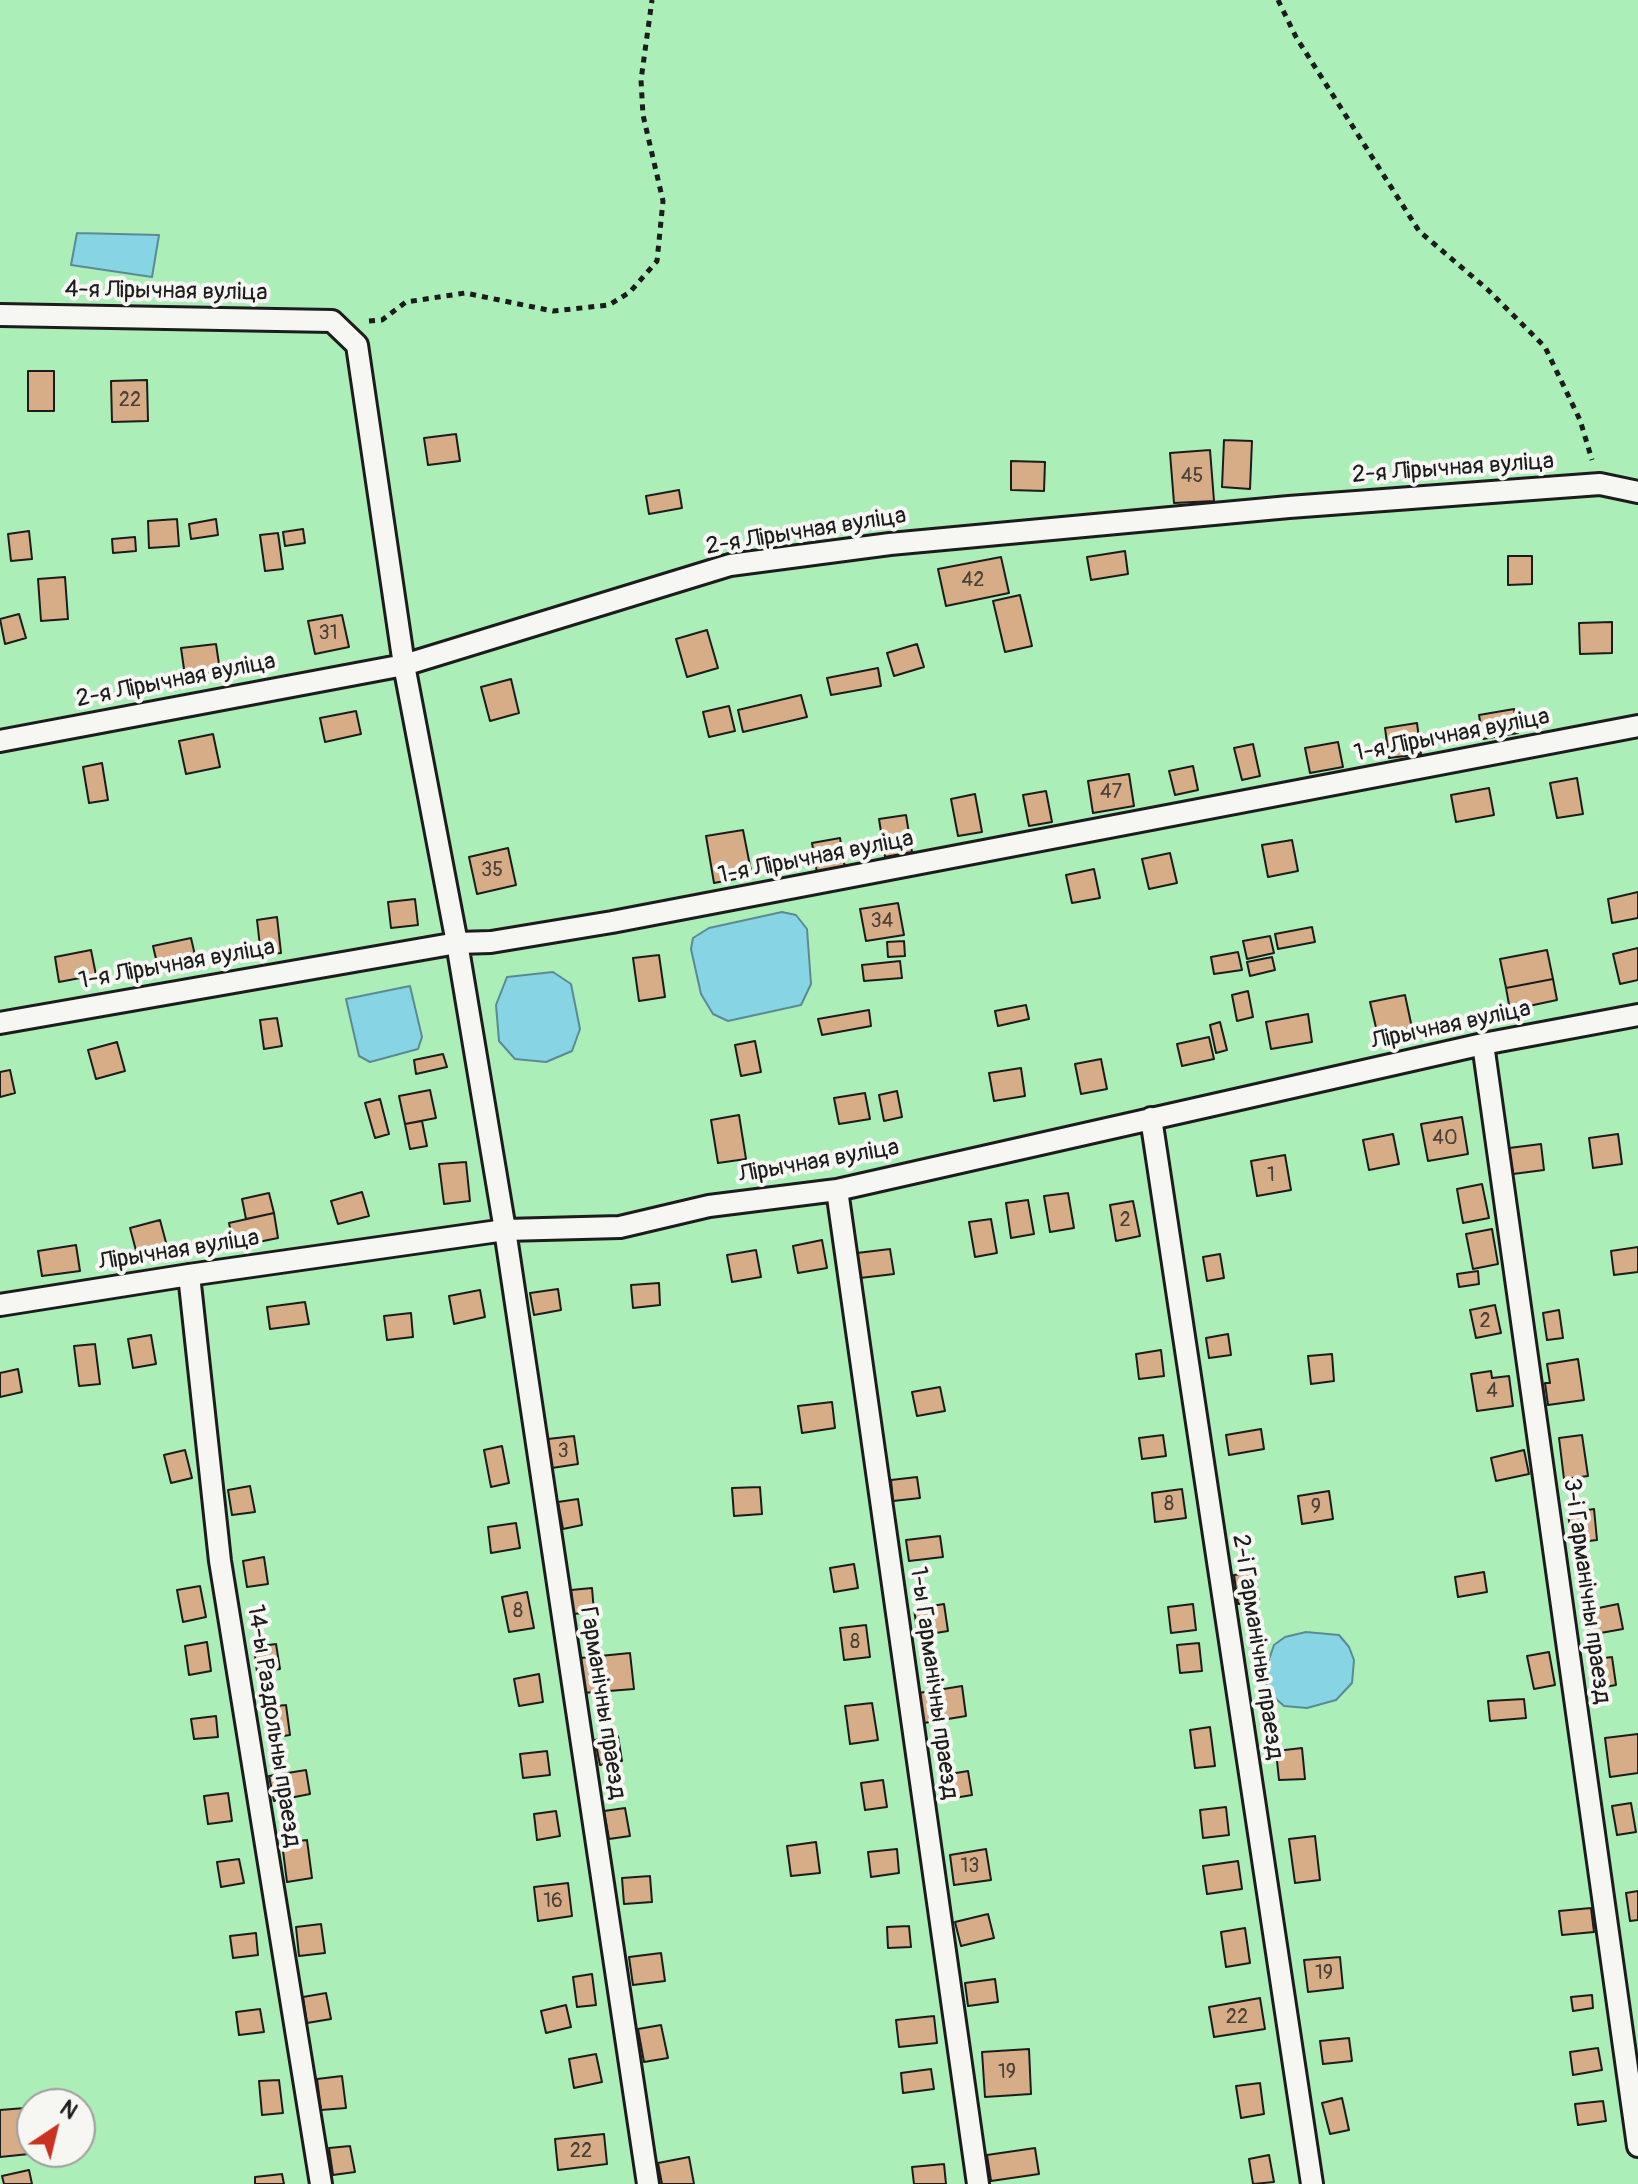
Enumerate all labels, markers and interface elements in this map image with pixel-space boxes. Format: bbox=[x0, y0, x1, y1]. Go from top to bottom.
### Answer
street label: 4-я Лірычная вуліца bbox=[64, 276, 268, 308]
house number: 22 bbox=[119, 389, 141, 413]
street label: 2-я Лірычная вуліца bbox=[1351, 448, 1555, 490]
house number: 45 bbox=[1181, 465, 1203, 489]
street label: 2-я Лірычная вуліца bbox=[704, 502, 908, 562]
house number: 42 bbox=[962, 569, 984, 593]
house number: 31 bbox=[319, 622, 337, 646]
street label: 2-я Лірычная вуліца bbox=[74, 648, 278, 714]
street label: 1-я Лірычная вуліца bbox=[1352, 703, 1552, 769]
house number: 47 bbox=[1100, 781, 1122, 805]
street label: 1-я Лірычная вуліца bbox=[716, 825, 916, 891]
house number: 35 bbox=[481, 859, 503, 883]
house number: 34 bbox=[871, 910, 893, 934]
street label: 1-я Лірычная вуліца bbox=[77, 934, 277, 996]
street label: Лірычная вуліца bbox=[1369, 995, 1533, 1057]
house number: 40 bbox=[1432, 1127, 1458, 1151]
street label: Лірычная вуліца bbox=[737, 1134, 901, 1190]
house number: 1 bbox=[1267, 1164, 1275, 1188]
house number: 2 bbox=[1119, 1209, 1131, 1233]
street label: Лірычная вуліца bbox=[97, 1224, 261, 1278]
house number: 2 bbox=[1479, 1310, 1491, 1334]
house number: 4 bbox=[1486, 1380, 1498, 1404]
house number: 3 bbox=[557, 1440, 569, 1464]
street label: 3-і Гарманічны праезд bbox=[1556, 1476, 1616, 1706]
house number: 8 bbox=[1164, 1493, 1174, 1517]
house number: 9 bbox=[1311, 1496, 1321, 1520]
street label: 2-і Гарманічны праезд bbox=[1225, 1532, 1289, 1762]
street label: 1-ы Гарманічны праезд bbox=[902, 1565, 964, 1801]
house number: 8 bbox=[513, 1600, 523, 1624]
street label: 14-ы Раздольны праезд bbox=[240, 1603, 306, 1849]
street label: Гарманічны праезд bbox=[573, 1605, 631, 1801]
house number: 8 bbox=[850, 1631, 860, 1655]
house number: 13 bbox=[961, 1855, 979, 1879]
house number: 16 bbox=[543, 1890, 563, 1914]
house number: 19 bbox=[1315, 1962, 1333, 1986]
house number: 22 bbox=[1226, 2006, 1248, 2030]
house number: 19 bbox=[998, 2061, 1016, 2085]
north arrow bbox=[16, 2088, 96, 2168]
text: N bbox=[54, 2094, 83, 2126]
house number: 22 bbox=[570, 2140, 592, 2164]

